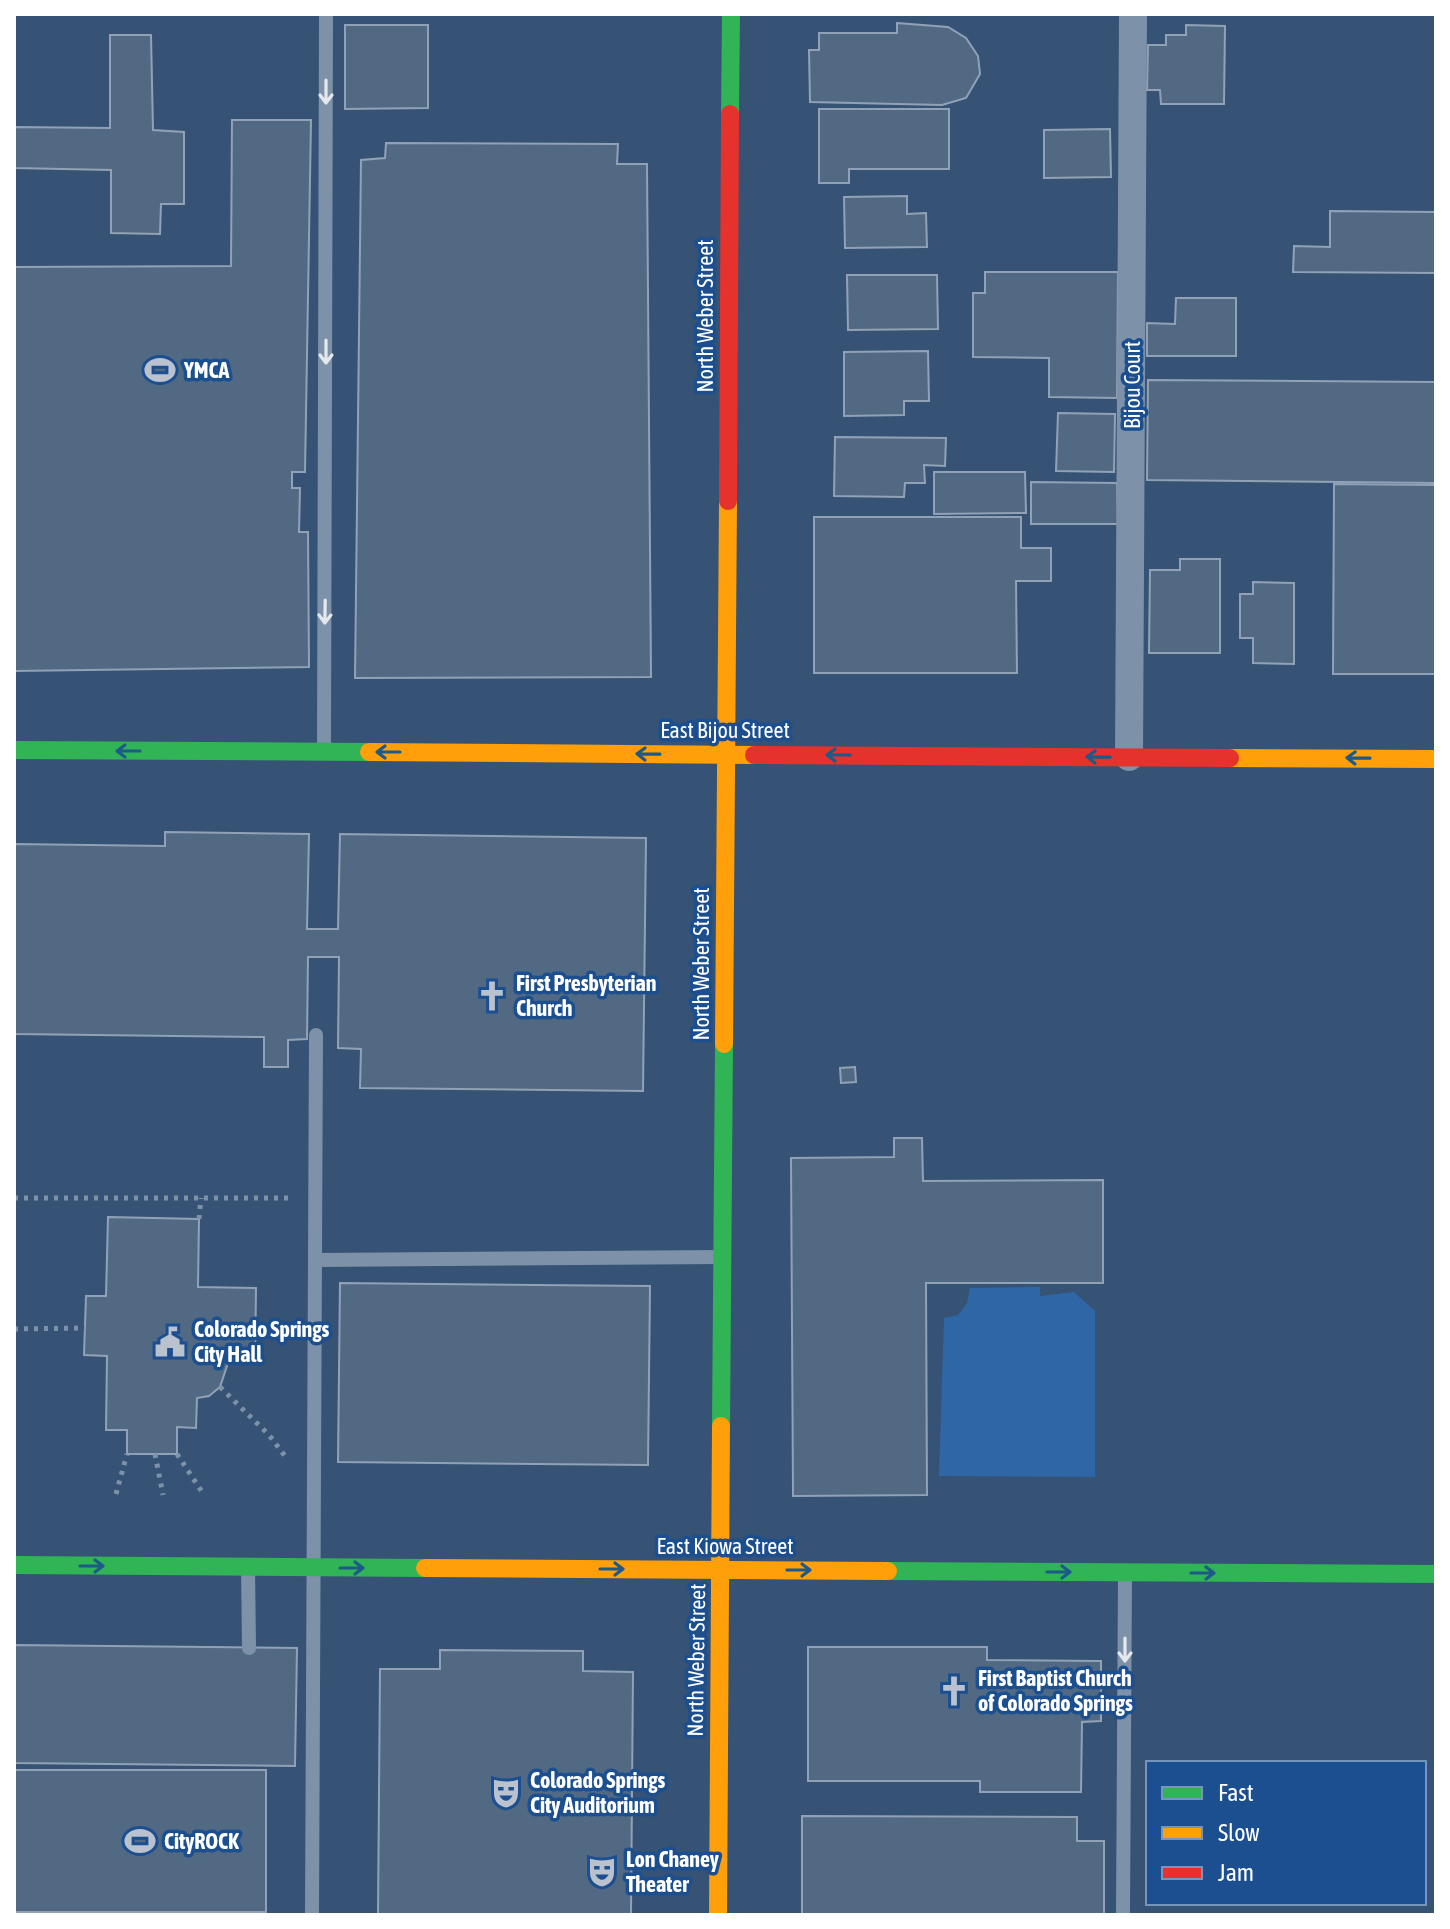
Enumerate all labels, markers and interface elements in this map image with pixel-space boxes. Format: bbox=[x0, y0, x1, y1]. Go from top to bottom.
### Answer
one-way arrow bbox=[318, 78, 334, 105]
street label: North Weber Street bbox=[692, 239, 718, 393]
one-way arrow bbox=[318, 338, 334, 365]
street label: Bijou Court bbox=[1119, 341, 1145, 429]
sports icon: YMCA bbox=[143, 353, 177, 387]
place label: YMCA bbox=[183, 357, 229, 383]
one-way arrow bbox=[317, 598, 332, 625]
street label: East Bijou Street bbox=[660, 717, 790, 743]
one-way arrow bbox=[115, 743, 142, 759]
one-way arrow bbox=[375, 744, 402, 760]
one-way arrow bbox=[635, 746, 662, 762]
one-way arrow bbox=[825, 747, 852, 763]
one-way arrow bbox=[1085, 749, 1112, 764]
one-way arrow bbox=[1345, 750, 1372, 766]
street label: North Weber Street bbox=[688, 887, 714, 1041]
place label: First Presbyterian Church bbox=[516, 970, 656, 1021]
church icon: First Presbyterian Church bbox=[475, 979, 509, 1013]
place label: Colorado Springs City Hall bbox=[194, 1316, 330, 1367]
public building icon: Colorado Springs City Hall bbox=[153, 1325, 187, 1359]
street label: East Kiowa Street bbox=[656, 1533, 794, 1559]
one-way arrow bbox=[78, 1558, 105, 1574]
one-way arrow bbox=[338, 1560, 365, 1575]
one-way arrow bbox=[598, 1561, 625, 1577]
one-way arrow bbox=[785, 1562, 812, 1578]
one-way arrow bbox=[1045, 1564, 1072, 1580]
one-way arrow bbox=[1189, 1565, 1216, 1581]
street label: North Weber Street bbox=[682, 1583, 710, 1737]
one-way arrow bbox=[1117, 1636, 1132, 1663]
place label: First Baptist Church of Colorado Springs bbox=[978, 1665, 1133, 1716]
church icon: First Baptist Church of Colorado Springs bbox=[937, 1674, 971, 1708]
legend bbox=[1146, 1761, 1426, 1905]
place label: Colorado Springs City Auditorium bbox=[530, 1767, 666, 1818]
theatre icon: Colorado Springs City Auditorium bbox=[489, 1776, 523, 1810]
text: Fast bbox=[1218, 1779, 1254, 1806]
text: Slow bbox=[1218, 1819, 1260, 1846]
sports icon: CityROCK bbox=[123, 1824, 157, 1858]
place label: CityROCK bbox=[164, 1828, 239, 1854]
place label: Lon Chaney Theater bbox=[626, 1846, 719, 1897]
theatre icon: Lon Chaney Theater bbox=[585, 1855, 619, 1889]
text: Jam bbox=[1218, 1859, 1254, 1886]

